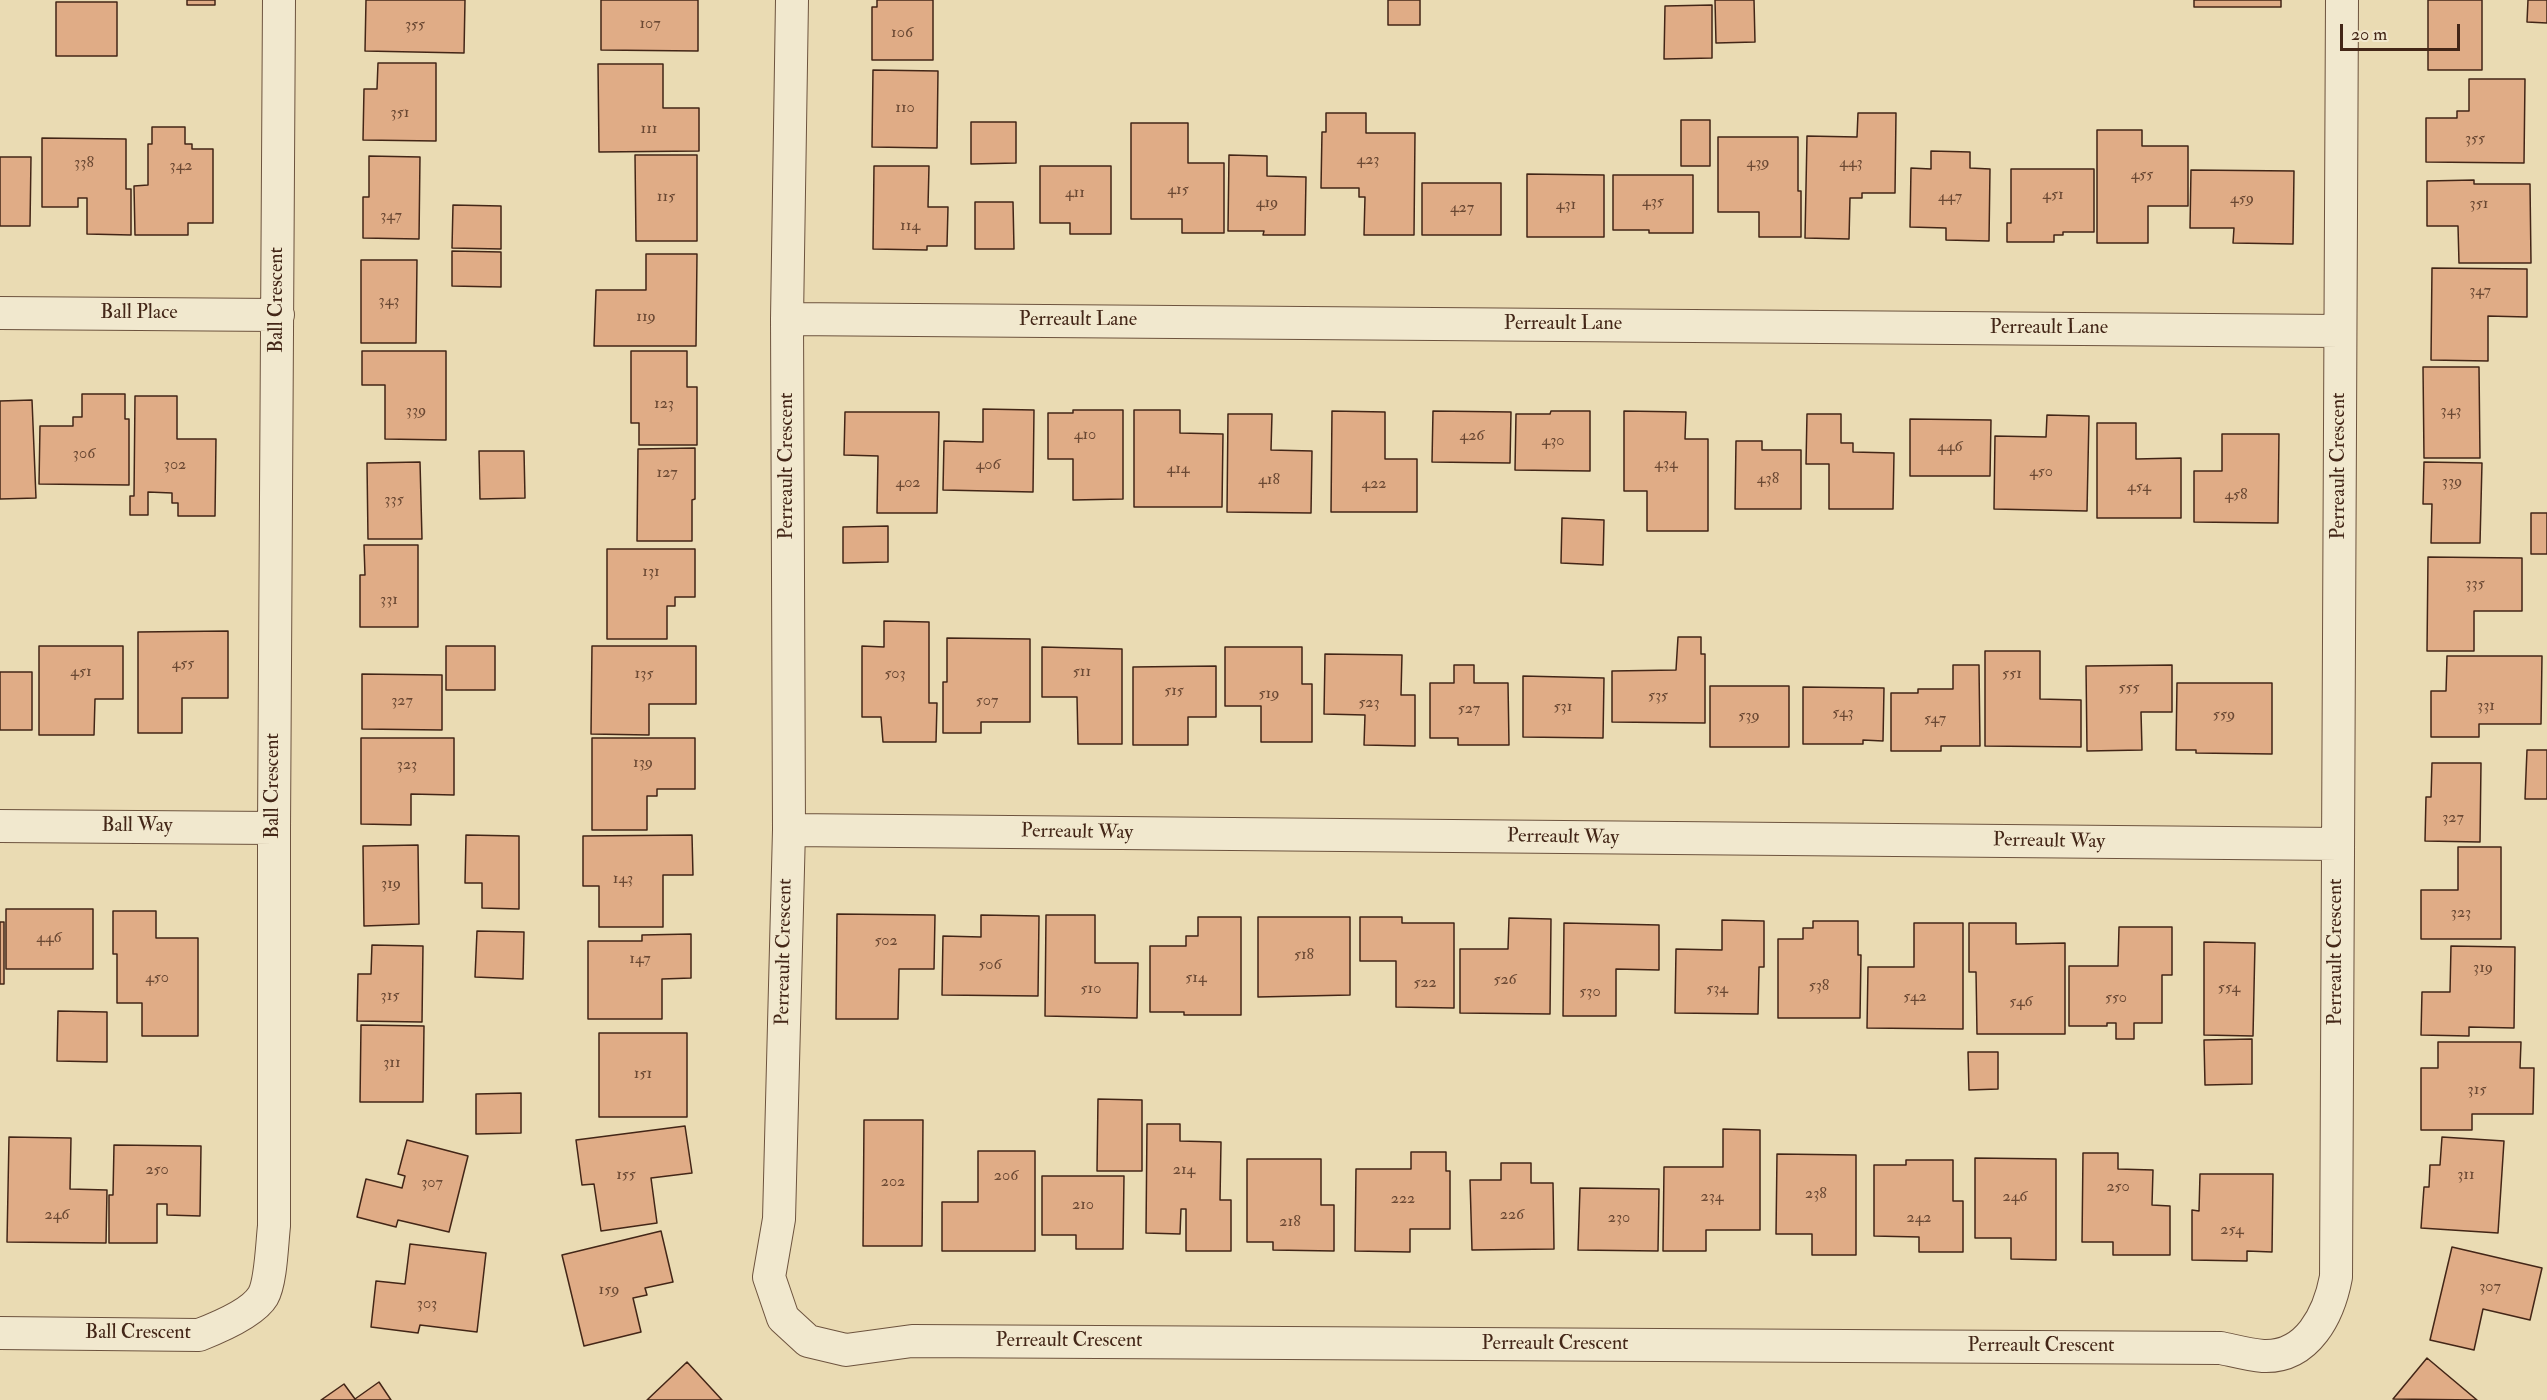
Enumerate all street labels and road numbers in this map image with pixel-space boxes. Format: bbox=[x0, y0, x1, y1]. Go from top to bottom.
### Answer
street label: Ball Crescent bbox=[266, 247, 290, 353]
street label: Ball Place bbox=[100, 302, 178, 326]
street label: Perreault Lane bbox=[1019, 309, 1137, 333]
street label: Perreault Lane bbox=[1504, 313, 1622, 337]
street label: Perreault Lane bbox=[1990, 317, 2108, 341]
street label: Perreault Crescent bbox=[776, 392, 800, 540]
street label: Perreault Crescent bbox=[2328, 392, 2352, 540]
street label: Ball Crescent bbox=[262, 733, 286, 839]
street label: Ball Way bbox=[101, 815, 173, 839]
street label: Perreault Way bbox=[1021, 820, 1133, 846]
street label: Perreault Way bbox=[1507, 825, 1619, 851]
street label: Perreault Way bbox=[1993, 829, 2105, 855]
street label: Perreault Crescent bbox=[772, 878, 798, 1026]
street label: Perreault Crescent bbox=[2325, 878, 2349, 1026]
street label: Ball Crescent bbox=[85, 1322, 191, 1346]
street label: Perreault Crescent bbox=[995, 1330, 1143, 1354]
street label: Perreault Crescent bbox=[1481, 1333, 1629, 1357]
street label: Perreault Crescent bbox=[1967, 1335, 2115, 1359]

